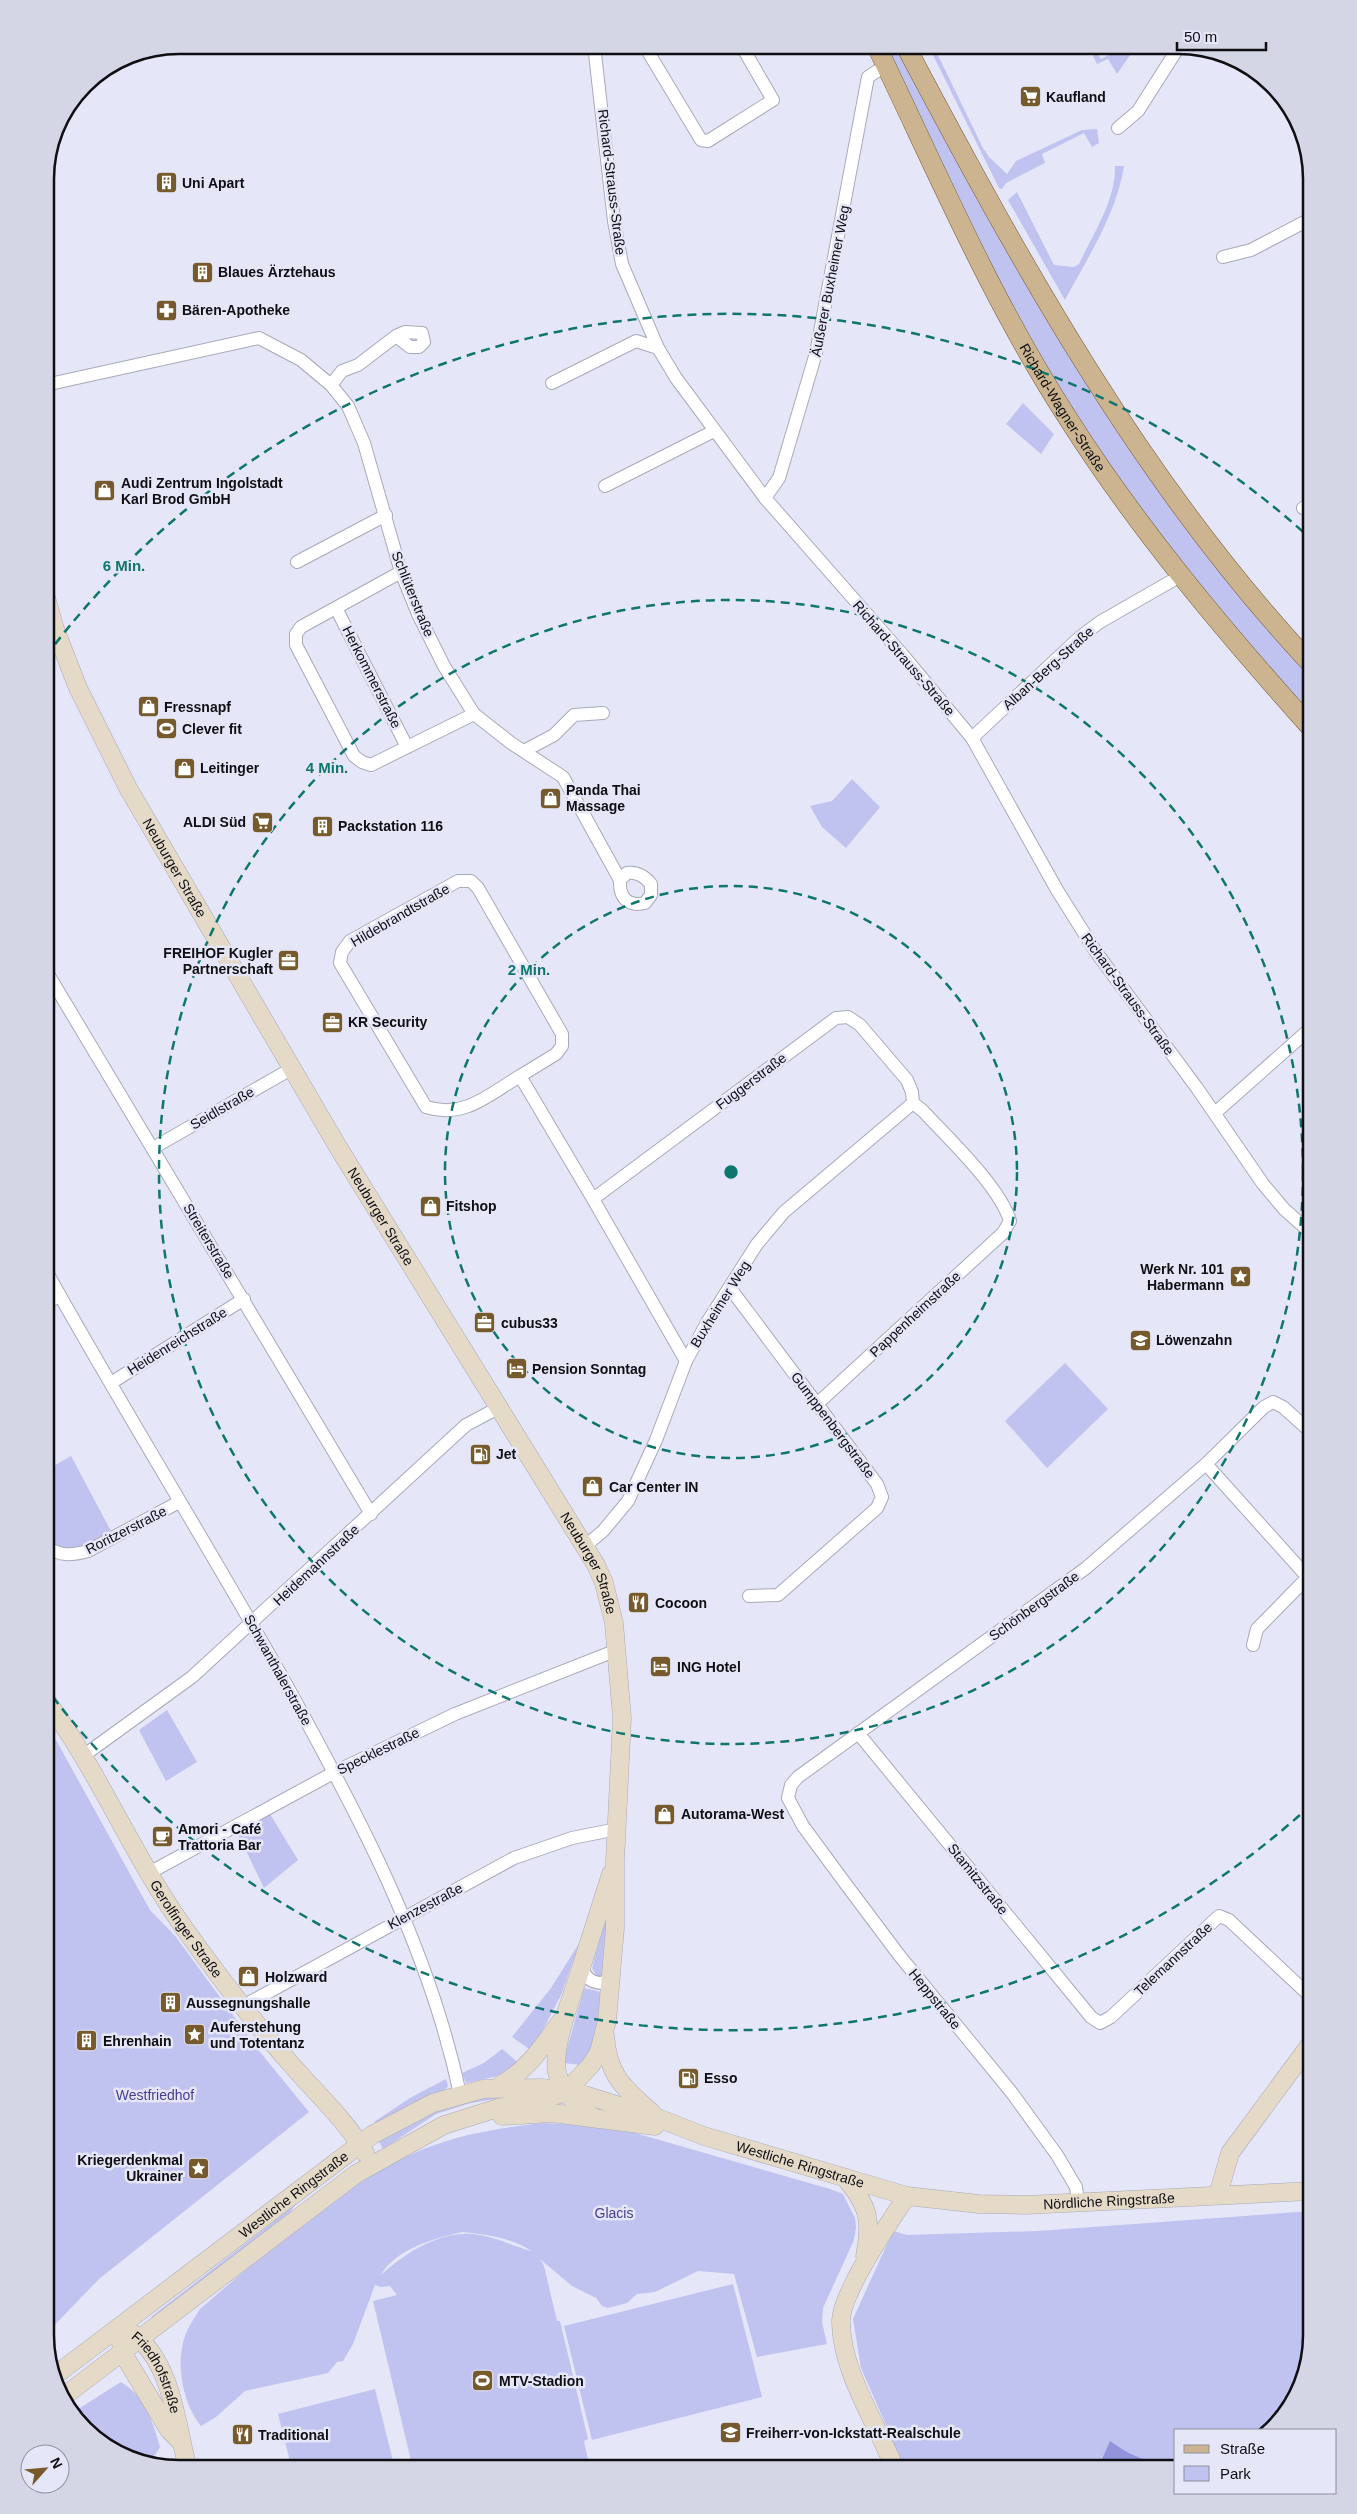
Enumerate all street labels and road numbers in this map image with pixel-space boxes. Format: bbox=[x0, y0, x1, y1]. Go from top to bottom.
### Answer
street label: Richard-Strauss-Straße bbox=[595, 108, 629, 256]
street label: Äußerer Buxheimer Weg bbox=[807, 204, 853, 358]
street label: Richard-Wagner-Straße bbox=[1016, 341, 1109, 475]
street label: Schlüterstraße bbox=[389, 549, 438, 639]
street label: Richard-Strauss-Straße bbox=[850, 597, 958, 719]
street label: Herkommerstraße bbox=[339, 623, 405, 731]
street label: Alban-Berg-Straße bbox=[999, 623, 1097, 713]
street label: Neuburger Straße bbox=[139, 815, 210, 920]
street label: Hildebrandtstraße bbox=[348, 880, 452, 950]
street label: Richard-Strauss-Straße bbox=[1078, 930, 1178, 1058]
street label: Fuggerstraße bbox=[713, 1049, 790, 1113]
street label: Seidlstraße bbox=[187, 1083, 257, 1133]
street label: Neuburger Straße bbox=[345, 1164, 417, 1269]
street label: Streiterstraße bbox=[180, 1201, 238, 1282]
street label: Buxheimer Weg bbox=[687, 1258, 753, 1350]
street label: Pappenheimstraße bbox=[866, 1268, 964, 1360]
street label: Heidenreichstraße bbox=[124, 1304, 230, 1378]
street label: Gumppenbergstraße bbox=[788, 1369, 878, 1482]
street label: Roritzerstraße bbox=[83, 1503, 169, 1557]
street label: Neuburger Straße bbox=[557, 1509, 620, 1616]
street label: Heidemannstraße bbox=[270, 1521, 362, 1609]
street label: Schönbergstraße bbox=[986, 1568, 1082, 1644]
street label: Schwanthalerstraße bbox=[241, 1612, 315, 1729]
street label: Specklestraße bbox=[334, 1724, 422, 1778]
street label: Stamitzstraße bbox=[945, 1840, 1012, 1918]
street label: Gerolfinger Straße bbox=[147, 1877, 226, 1981]
street label: Klenzestraße bbox=[385, 1879, 465, 1932]
street label: Telemannstraße bbox=[1131, 1919, 1215, 1999]
street label: Heppstraße bbox=[906, 1966, 964, 2033]
street label: Westliche Ringstraße bbox=[734, 2138, 866, 2191]
street label: Westliche Ringstraße bbox=[236, 2148, 352, 2241]
street label: Nördliche Ringstraße bbox=[1043, 2190, 1175, 2212]
street label: Friedhofstraße bbox=[129, 2328, 183, 2415]

